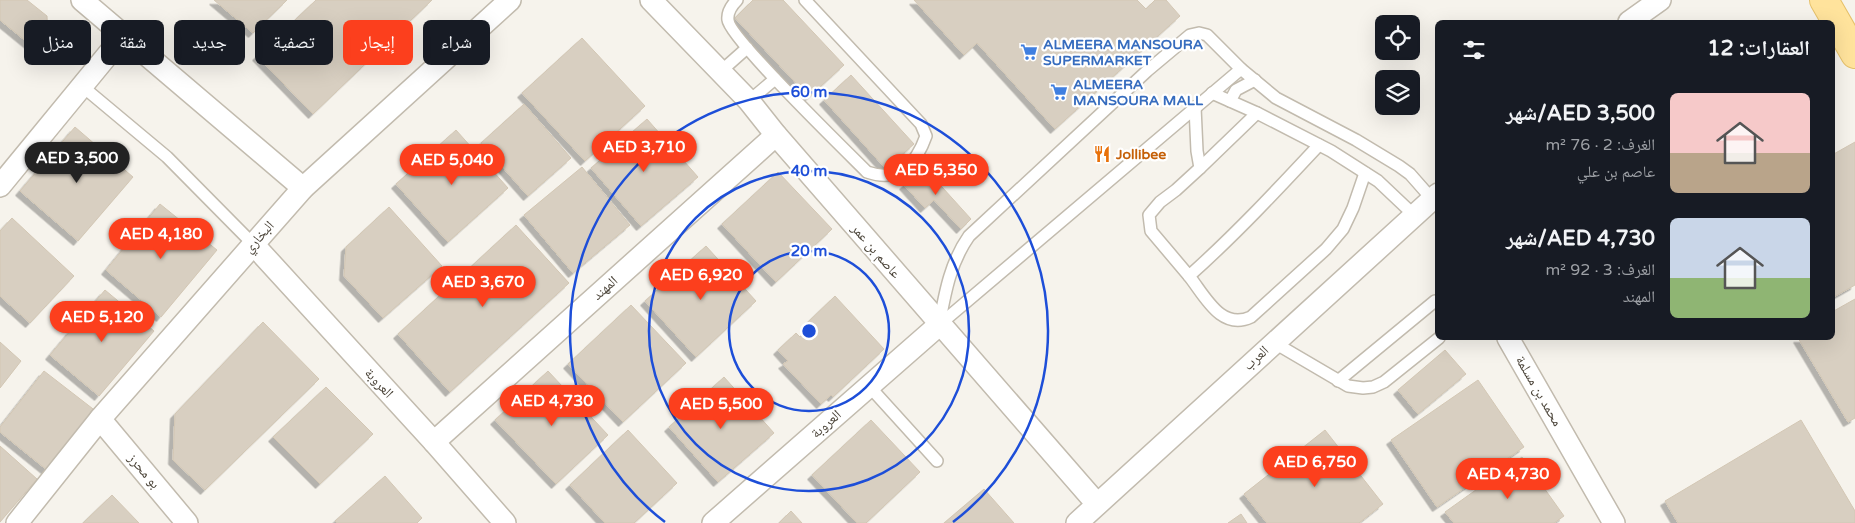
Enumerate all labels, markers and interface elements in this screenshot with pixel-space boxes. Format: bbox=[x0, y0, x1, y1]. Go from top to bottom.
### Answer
map controls bbox=[1375, 15, 1420, 115]
button: locate bbox=[1375, 15, 1420, 60]
chip: منزل bbox=[24, 20, 91, 65]
chip: شقة bbox=[101, 20, 164, 65]
chip: جديد bbox=[174, 20, 245, 65]
chip: تصفية bbox=[255, 20, 333, 65]
chip: إيجار bbox=[343, 20, 413, 65]
chip: شراء bbox=[423, 20, 490, 65]
place label: ALMEERA MANSOURA SUPERMARKET bbox=[1043, 36, 1204, 69]
icon: filters bbox=[1460, 36, 1488, 64]
text: العقارات: 12 bbox=[1707, 36, 1810, 61]
supermarket icon: ALMEERA MANSOURA SUPERMARKET bbox=[1019, 42, 1039, 62]
button: layers bbox=[1375, 70, 1420, 115]
place label: ALMEERA MANSOURA MALL bbox=[1073, 76, 1204, 109]
supermarket icon: ALMEERA MANSOURA MALL bbox=[1049, 82, 1069, 102]
text: 60 m bbox=[791, 83, 827, 101]
text: AED 3,500/شهر bbox=[1506, 101, 1655, 126]
icon: home bbox=[1710, 113, 1770, 173]
pin: AED 3,710 bbox=[587, 130, 701, 173]
text: الغرف: 2 · 76 m² bbox=[1545, 135, 1655, 155]
text: AED 3,710 bbox=[603, 137, 685, 157]
pin: AED 3,500 bbox=[20, 142, 134, 184]
pin: AED 5,040 bbox=[395, 144, 509, 186]
restaurant icon: Jollibee bbox=[1092, 144, 1112, 164]
place label: Jollibee bbox=[1115, 146, 1166, 163]
text: AED 3,500 bbox=[36, 148, 118, 168]
text: AED 5,040 bbox=[411, 150, 493, 170]
pin: AED 5,350 bbox=[879, 154, 993, 196]
text: AED 5,350 bbox=[895, 160, 977, 180]
text: 40 m bbox=[791, 162, 827, 180]
text: عاصم بن علي bbox=[1577, 162, 1655, 182]
street label: البخاري bbox=[240, 217, 280, 258]
pin: AED 4,180 bbox=[104, 218, 218, 260]
street label: عاصم بن عمر bbox=[846, 219, 904, 282]
text: AED 4,180 bbox=[120, 224, 202, 244]
text: AED 4,730/شهر bbox=[1506, 226, 1655, 251]
icon: home bbox=[1710, 238, 1770, 298]
text: 20 m bbox=[791, 242, 827, 260]
pin: AED 6,920 bbox=[644, 258, 758, 301]
text: الغرف: 3 · 92 m² bbox=[1545, 260, 1655, 280]
text: AED 6,920 bbox=[660, 265, 742, 285]
pin: AED 3,670 bbox=[426, 266, 540, 308]
text: AED 3,670 bbox=[442, 272, 524, 292]
street label: المهند bbox=[589, 272, 621, 304]
text: المهند bbox=[1623, 287, 1655, 307]
pin: AED 5,120 bbox=[45, 300, 159, 343]
text: AED 5,120 bbox=[61, 307, 143, 327]
centre of rings bbox=[800, 322, 818, 340]
street label: العرب bbox=[1240, 342, 1272, 374]
street label: محمد بن مسلمة bbox=[1512, 353, 1566, 429]
street label: العروبة bbox=[361, 365, 397, 401]
pin: AED 4,730 bbox=[495, 384, 609, 427]
pin: AED 5,500 bbox=[664, 388, 778, 430]
text: AED 4,730 bbox=[511, 391, 593, 411]
text: AED 5,500 bbox=[680, 394, 762, 414]
street label: العروبة bbox=[807, 406, 845, 442]
pin: AED 6,750 bbox=[1258, 446, 1372, 488]
street label: بو محرز bbox=[124, 449, 164, 492]
text: AED 6,750 bbox=[1274, 452, 1356, 472]
pin: AED 4,730 bbox=[1451, 458, 1565, 500]
text: AED 4,730 bbox=[1467, 464, 1549, 484]

